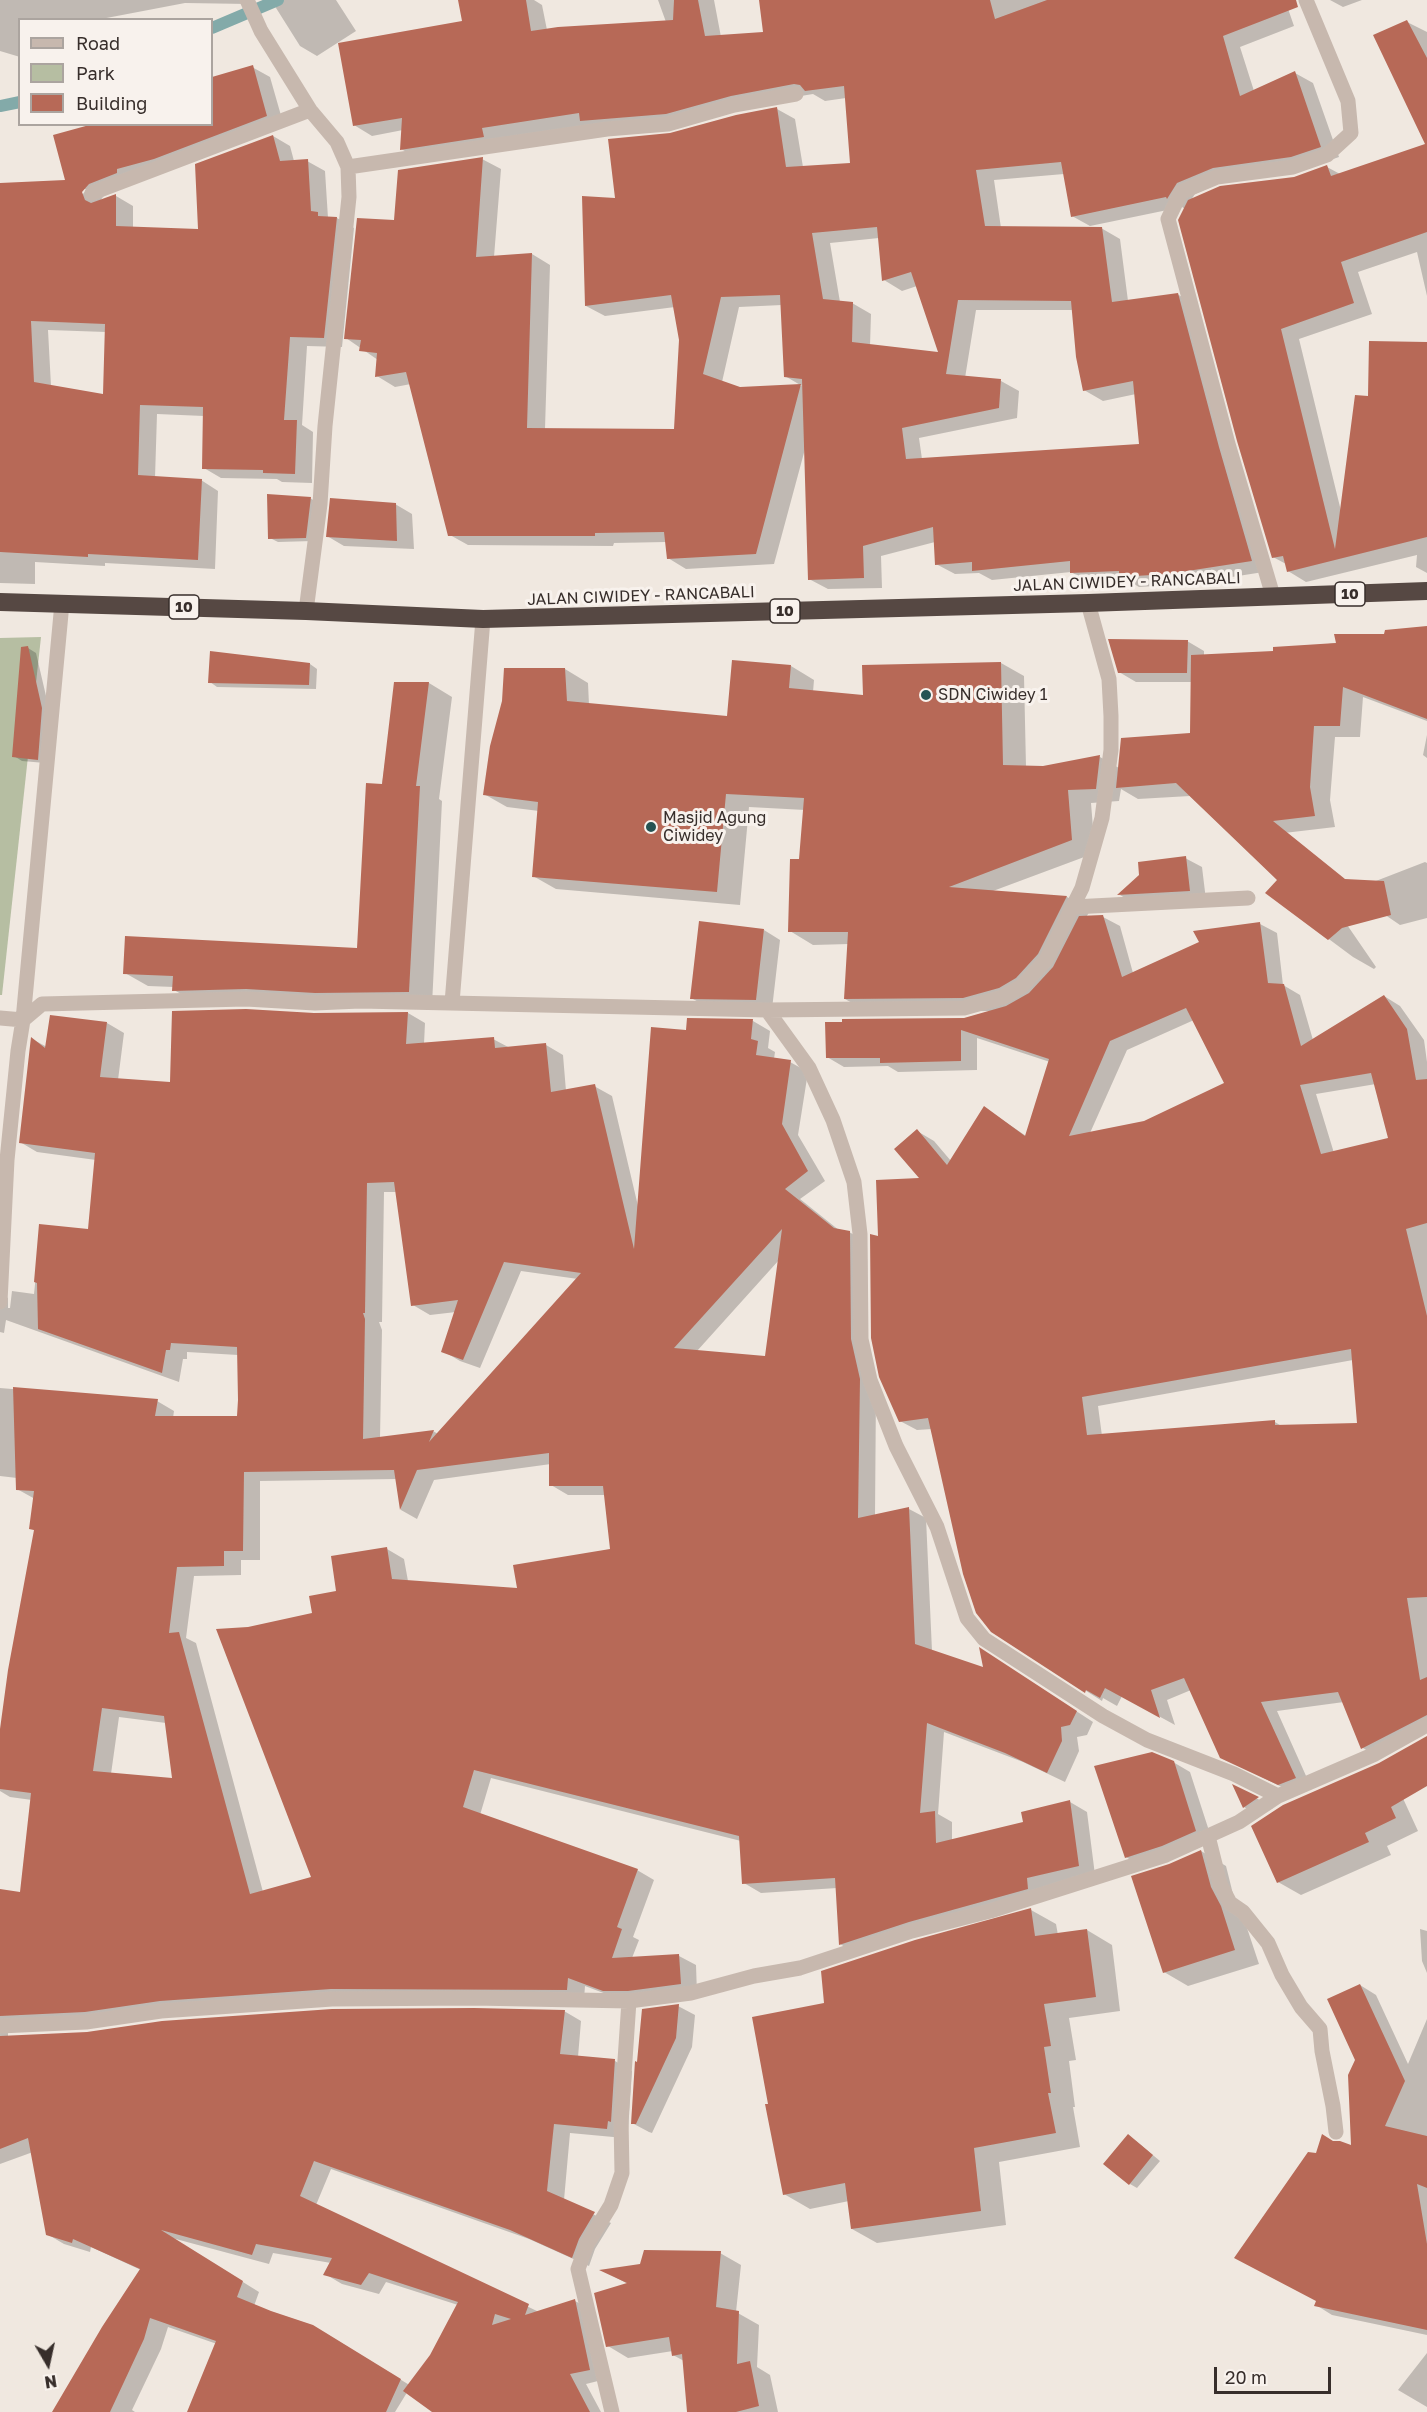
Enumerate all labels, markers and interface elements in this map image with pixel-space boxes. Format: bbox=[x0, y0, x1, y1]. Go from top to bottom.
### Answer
legend bbox=[18, 18, 213, 126]
text: Road bbox=[76, 32, 120, 54]
text: Park bbox=[76, 62, 115, 84]
text: Building bbox=[76, 92, 147, 114]
street label: JALAN CIWIDEY - RANCABALI bbox=[1013, 568, 1241, 596]
street label: JALAN CIWIDEY - RANCABALI bbox=[527, 582, 755, 610]
road number: 10 bbox=[1335, 582, 1365, 606]
road number: 10 bbox=[169, 595, 199, 619]
road number: 10 bbox=[770, 599, 800, 623]
place label: SDN Ciwidey 1 bbox=[938, 685, 1048, 705]
marker: SDN Ciwidey 1 bbox=[919, 688, 933, 702]
place label: Masjid Agung Ciwidey bbox=[663, 808, 766, 846]
marker: Masjid Agung Ciwidey bbox=[644, 820, 658, 834]
north arrow bbox=[18, 2334, 78, 2394]
scale bar bbox=[1217, 2355, 1334, 2393]
text: 20 m bbox=[1225, 2366, 1267, 2388]
text: N bbox=[43, 2371, 58, 2393]

